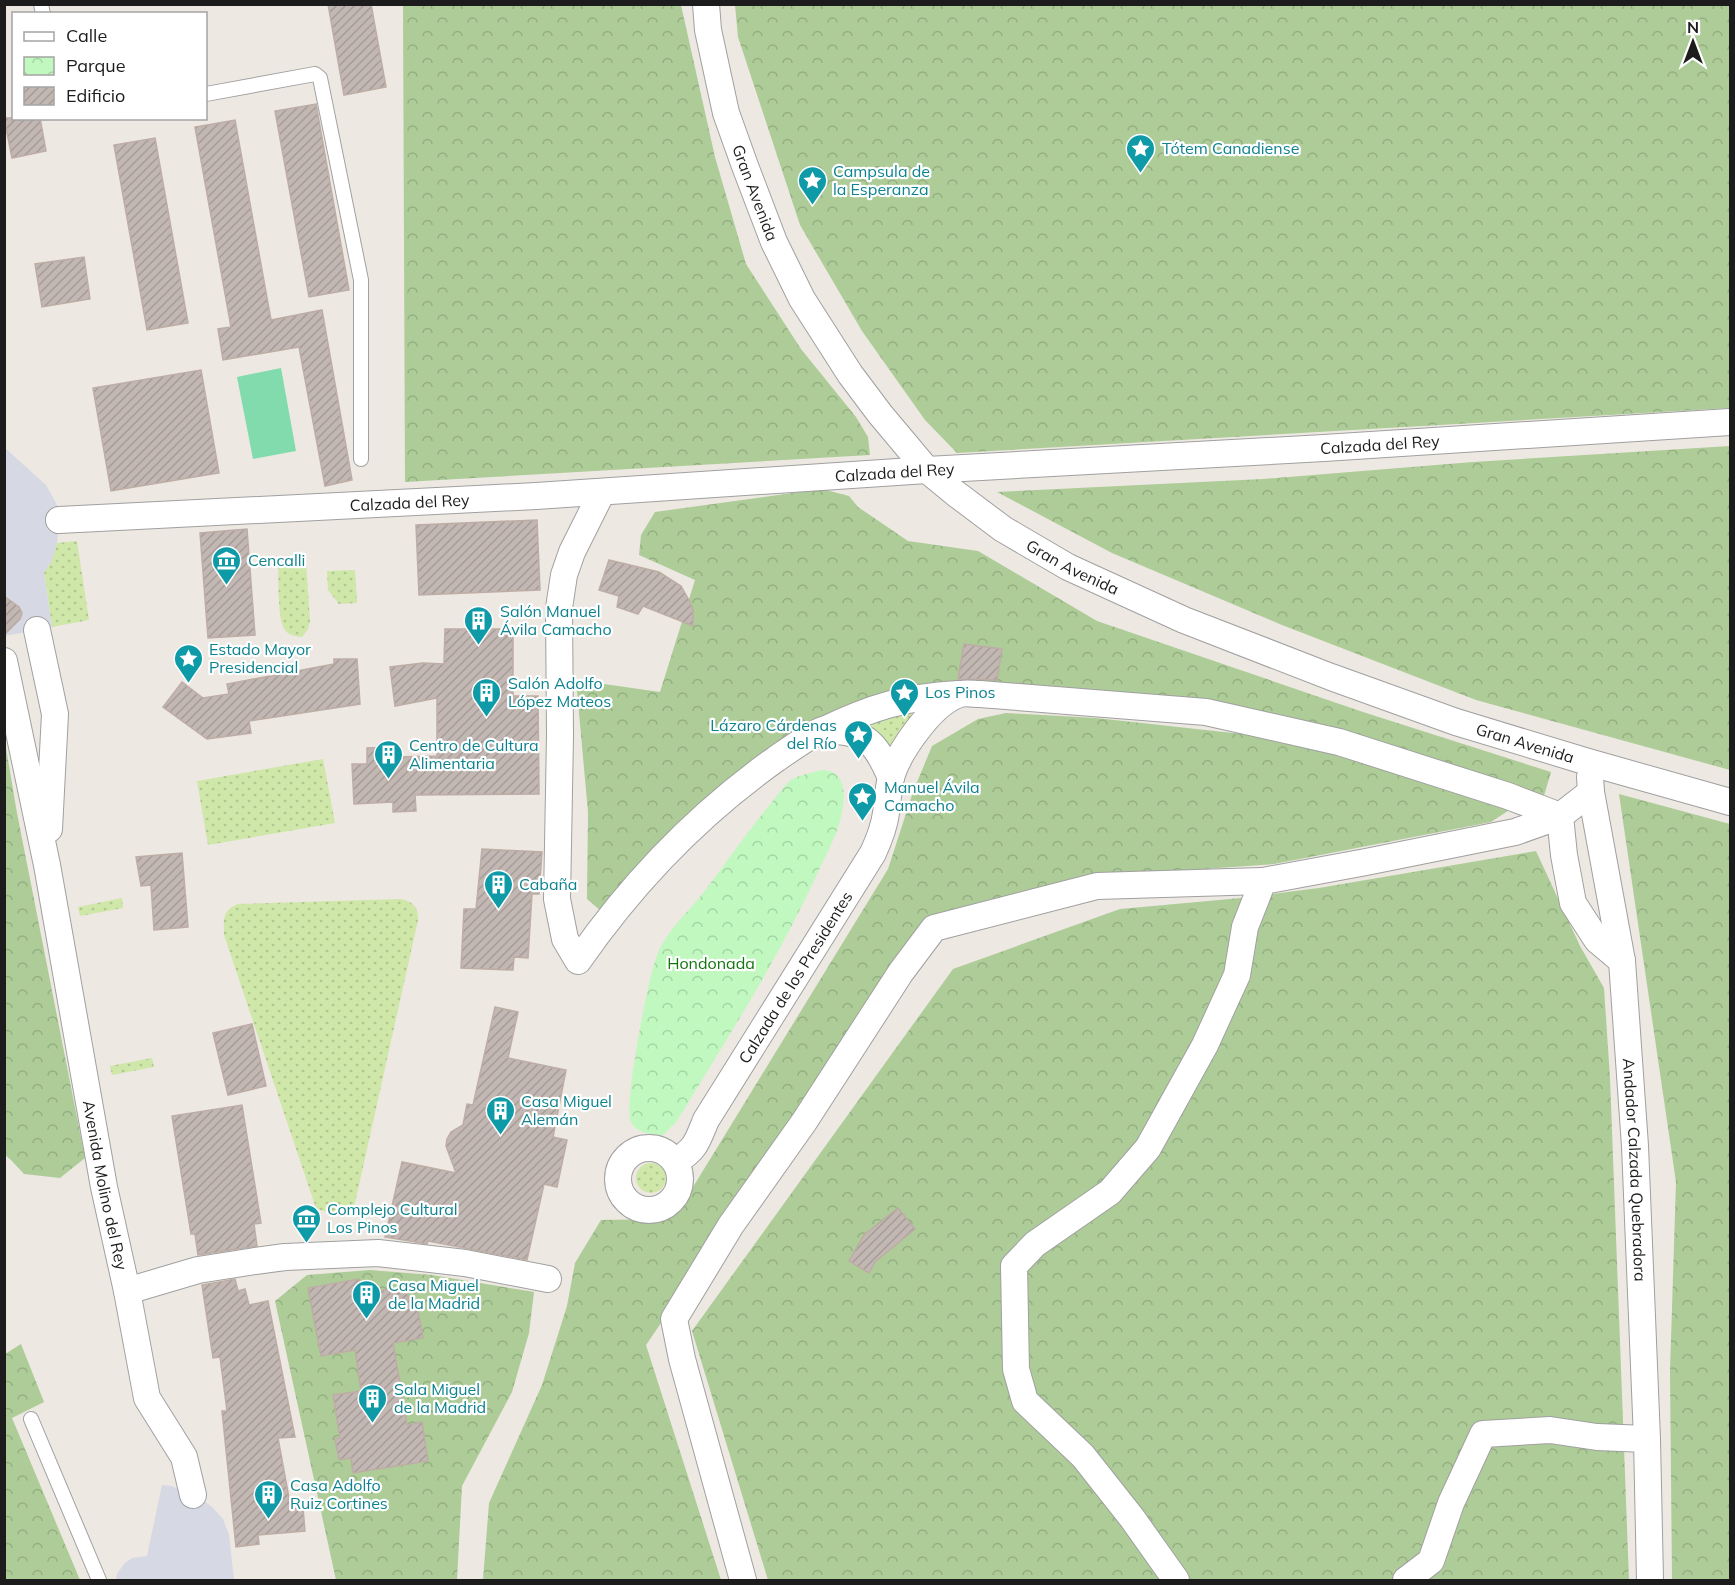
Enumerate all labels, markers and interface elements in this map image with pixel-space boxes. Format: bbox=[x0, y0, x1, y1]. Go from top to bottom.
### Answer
legend bbox=[12, 12, 207, 120]
north arrow bbox=[1663, 12, 1723, 72]
text: N bbox=[1687, 17, 1699, 37]
text: Calle bbox=[66, 24, 107, 47]
text: Parque bbox=[66, 54, 125, 77]
text: Edificio bbox=[66, 84, 125, 107]
place icon: Tótem Canadiense bbox=[1125, 132, 1157, 174]
place label: Tótem Canadiense bbox=[1162, 138, 1299, 158]
street label: Gran Avenida bbox=[728, 142, 783, 244]
place label: Campsula de la Esperanza bbox=[833, 161, 930, 199]
place icon: Campsula de la Esperanza bbox=[796, 164, 828, 206]
street label: Calzada del Rey bbox=[1319, 431, 1441, 458]
street label: Calzada del Rey bbox=[834, 458, 955, 486]
street label: Calzada del Rey bbox=[349, 489, 470, 515]
street label: Gran Avenida bbox=[1023, 535, 1122, 599]
museum icon: Cencalli bbox=[211, 544, 243, 586]
place label: Cencalli bbox=[248, 550, 305, 570]
place label: Salón Manuel Ávila Camacho bbox=[500, 601, 612, 639]
building icon: Salón Manuel Ávila Camacho bbox=[463, 604, 495, 646]
place label: Estado Mayor Presidencial bbox=[209, 639, 311, 677]
place icon: Estado Mayor Presidencial bbox=[172, 642, 204, 684]
place label: Salón Adolfo López Mateos bbox=[508, 673, 611, 711]
building icon: Salón Adolfo López Mateos bbox=[471, 676, 503, 718]
place icon: Los Pinos bbox=[888, 676, 920, 718]
place label: Los Pinos bbox=[925, 682, 996, 702]
place label: Lázaro Cárdenas del Río bbox=[710, 715, 837, 753]
place icon: Lázaro Cárdenas del Río bbox=[842, 718, 874, 760]
street label: Gran Avenida bbox=[1474, 719, 1576, 767]
place label: Centro de Cultura Alimentaria bbox=[409, 735, 539, 773]
building icon: Centro de Cultura Alimentaria bbox=[372, 738, 404, 780]
place label: Manuel Ávila Camacho bbox=[884, 777, 980, 815]
place icon: Manuel Ávila Camacho bbox=[847, 780, 879, 822]
building icon: Cabaña bbox=[482, 868, 514, 910]
place label: Cabaña bbox=[519, 874, 577, 894]
street label: Calzada de los Presidentes bbox=[734, 887, 857, 1067]
park label: Hondonada bbox=[667, 953, 755, 973]
street label: Andador Calzada Quebradora bbox=[1619, 1057, 1651, 1282]
place label: Casa Miguel Alemán bbox=[521, 1091, 612, 1129]
building icon: Casa Miguel Alemán bbox=[484, 1094, 516, 1136]
street label: Avenida Molino del Rey bbox=[79, 1099, 132, 1272]
place label: Complejo Cultural Los Pinos bbox=[327, 1199, 458, 1237]
museum icon: Complejo Cultural Los Pinos bbox=[290, 1202, 322, 1244]
place label: Casa Miguel de la Madrid bbox=[388, 1275, 480, 1313]
building icon: Casa Miguel de la Madrid bbox=[351, 1278, 383, 1320]
place label: Sala Miguel de la Madrid bbox=[394, 1379, 486, 1417]
building icon: Sala Miguel de la Madrid bbox=[357, 1382, 389, 1424]
place label: Casa Adolfo Ruiz Cortines bbox=[290, 1475, 388, 1513]
building icon: Casa Adolfo Ruiz Cortines bbox=[253, 1478, 285, 1520]

